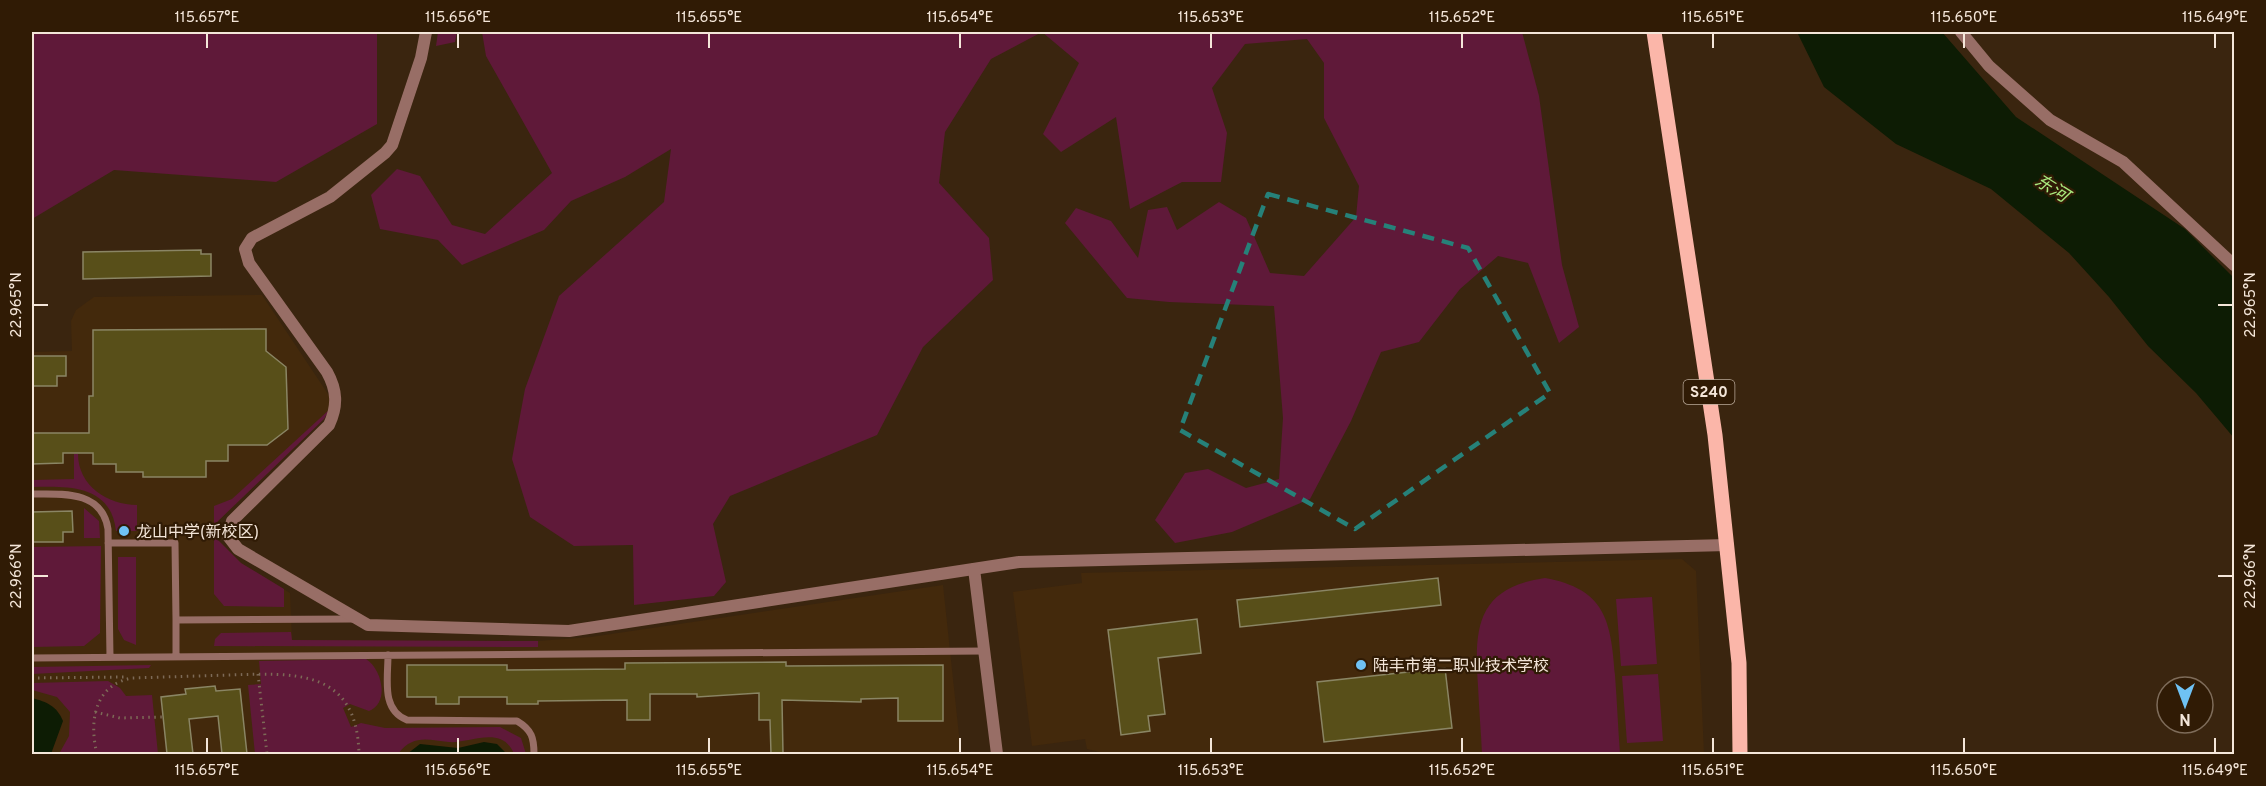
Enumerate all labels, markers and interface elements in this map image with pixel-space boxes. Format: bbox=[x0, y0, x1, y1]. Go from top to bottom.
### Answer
text: 115.657°E bbox=[175, 9, 239, 28]
text: 115.656°E bbox=[425, 9, 491, 28]
text: 115.655°E bbox=[676, 9, 742, 28]
text: 115.654°E bbox=[927, 9, 993, 28]
text: 115.653°E bbox=[1178, 9, 1244, 28]
text: 115.652°E bbox=[1429, 9, 1495, 28]
text: 115.651°E bbox=[1682, 9, 1744, 28]
text: 115.650°E bbox=[1931, 9, 1997, 28]
text: 115.649°E bbox=[2182, 9, 2248, 28]
water label: 东河 bbox=[2030, 170, 2075, 210]
text: 22.965°N bbox=[8, 272, 27, 338]
text: 22.965°N bbox=[2242, 272, 2261, 338]
road number: S240 bbox=[1684, 380, 1734, 404]
place label: 龙山中学(新校区) bbox=[136, 523, 259, 543]
marker: 龙山中学(新校区) bbox=[117, 524, 131, 538]
text: 22.966°N bbox=[8, 543, 27, 609]
text: 22.966°N bbox=[2242, 543, 2261, 609]
place label: 陆丰市第二职业技术学校 bbox=[1373, 657, 1549, 677]
marker: 陆丰市第二职业技术学校 bbox=[1354, 658, 1368, 672]
north arrow bbox=[2155, 675, 2215, 735]
text: N bbox=[2179, 708, 2191, 728]
text: 115.657°E bbox=[175, 762, 239, 781]
text: 115.656°E bbox=[425, 762, 491, 781]
text: 115.655°E bbox=[676, 762, 742, 781]
text: 115.654°E bbox=[927, 762, 993, 781]
text: 115.653°E bbox=[1178, 762, 1244, 781]
text: 115.652°E bbox=[1429, 762, 1495, 781]
text: 115.651°E bbox=[1682, 762, 1744, 781]
text: 115.650°E bbox=[1931, 762, 1997, 781]
text: 115.649°E bbox=[2182, 762, 2248, 781]

